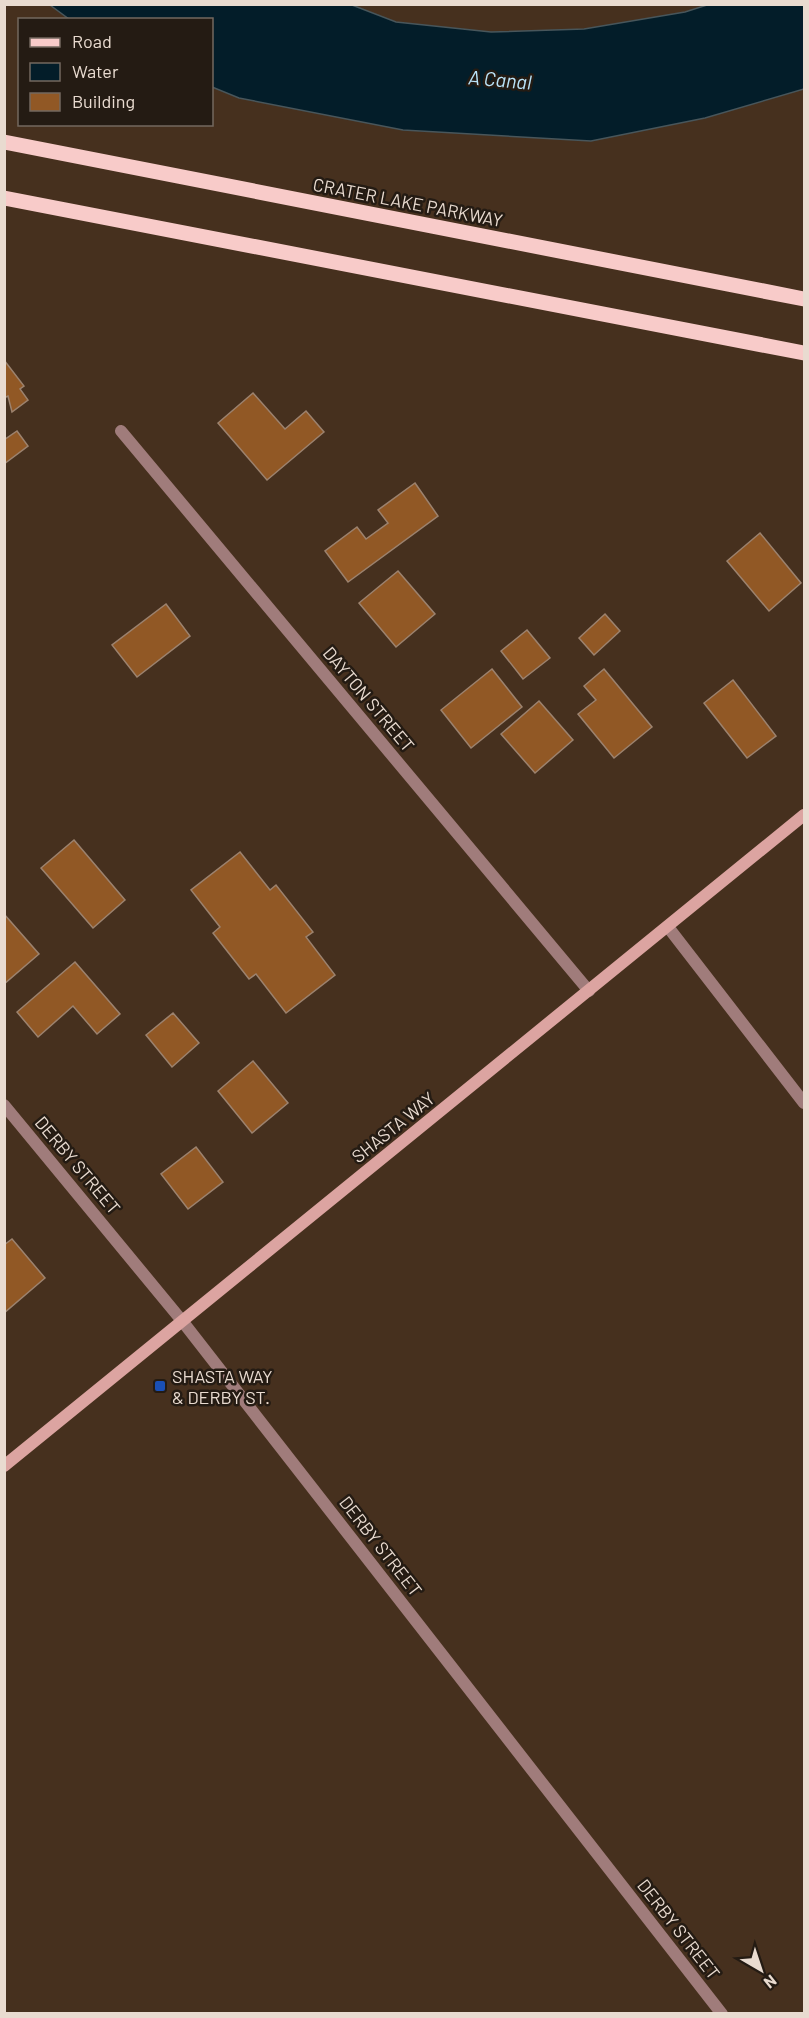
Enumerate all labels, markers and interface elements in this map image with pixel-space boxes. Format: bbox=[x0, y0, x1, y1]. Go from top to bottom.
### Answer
legend bbox=[18, 18, 213, 126]
text: Road bbox=[72, 30, 112, 52]
text: Water bbox=[72, 60, 119, 82]
water label: A Canal bbox=[467, 64, 533, 94]
text: Building bbox=[72, 90, 135, 112]
street label: CRATER LAKE PARKWAY bbox=[311, 173, 505, 231]
street label: DAYTON STREET bbox=[319, 642, 419, 756]
street label: SHASTA WAY bbox=[347, 1087, 439, 1167]
street label: DERBY STREET bbox=[31, 1111, 125, 1219]
place label: SHASTA WAY & DERBY ST. bbox=[172, 1365, 273, 1408]
marker: SHASTA WAY & DERBY ST. bbox=[153, 1379, 167, 1393]
street label: DERBY STREET bbox=[335, 1491, 427, 1601]
street label: DERBY STREET bbox=[633, 1874, 725, 1984]
north arrow bbox=[731, 1940, 791, 2000]
text: N bbox=[761, 1971, 781, 1993]

